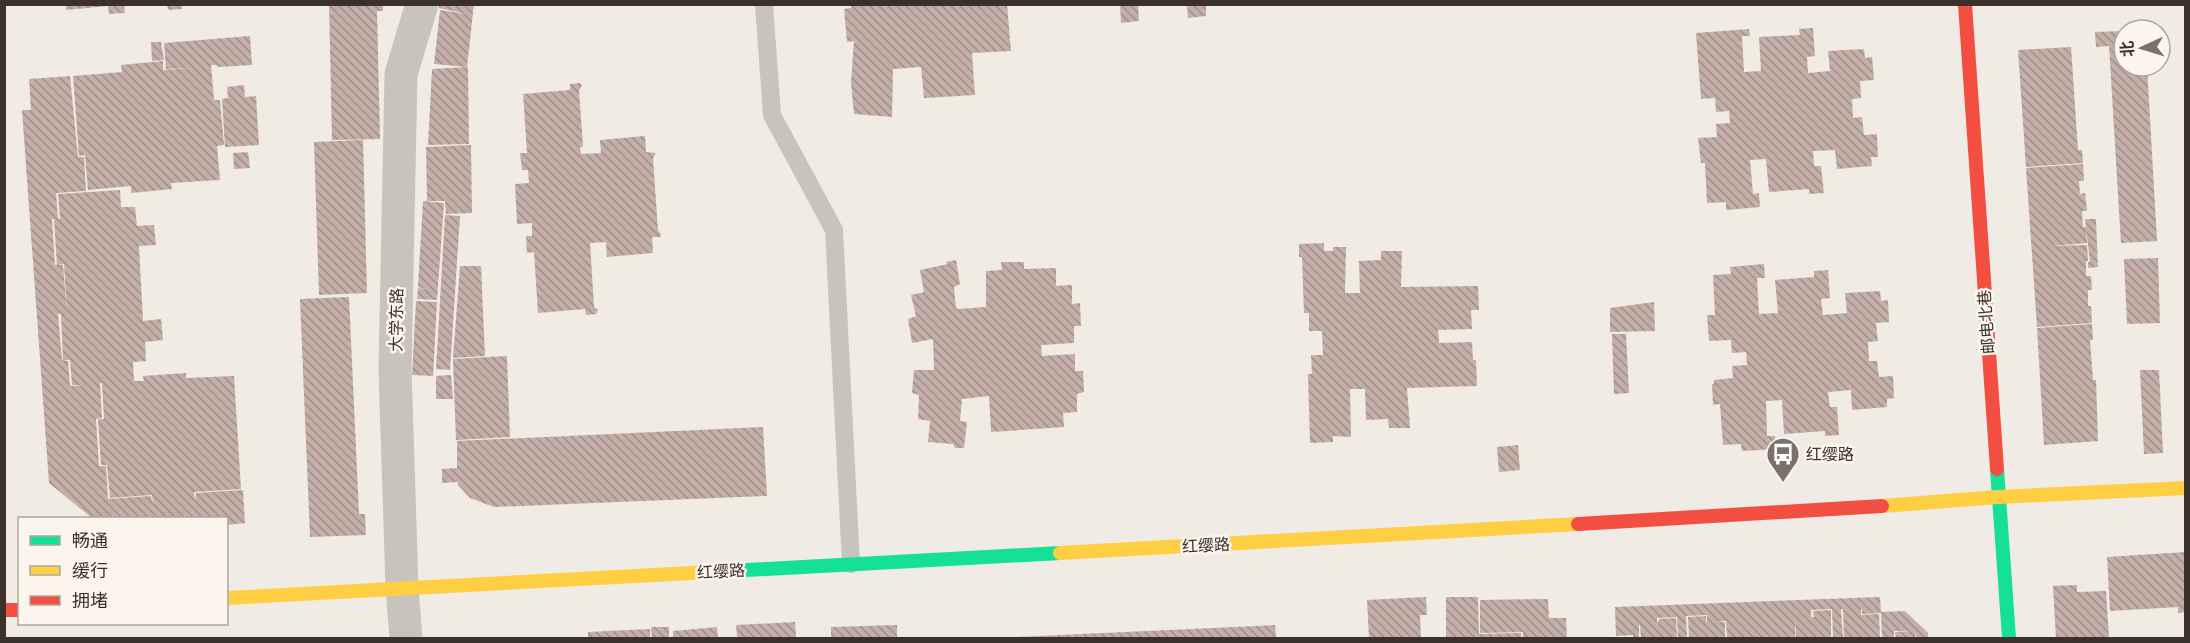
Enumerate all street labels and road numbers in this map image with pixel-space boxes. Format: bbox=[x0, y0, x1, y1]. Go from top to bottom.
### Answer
street label: 大学东路 bbox=[387, 288, 406, 352]
street label: 邮电北巷 bbox=[1976, 289, 1997, 354]
street label: 红缨路 bbox=[1182, 536, 1230, 555]
street label: 红缨路 bbox=[697, 562, 745, 581]

